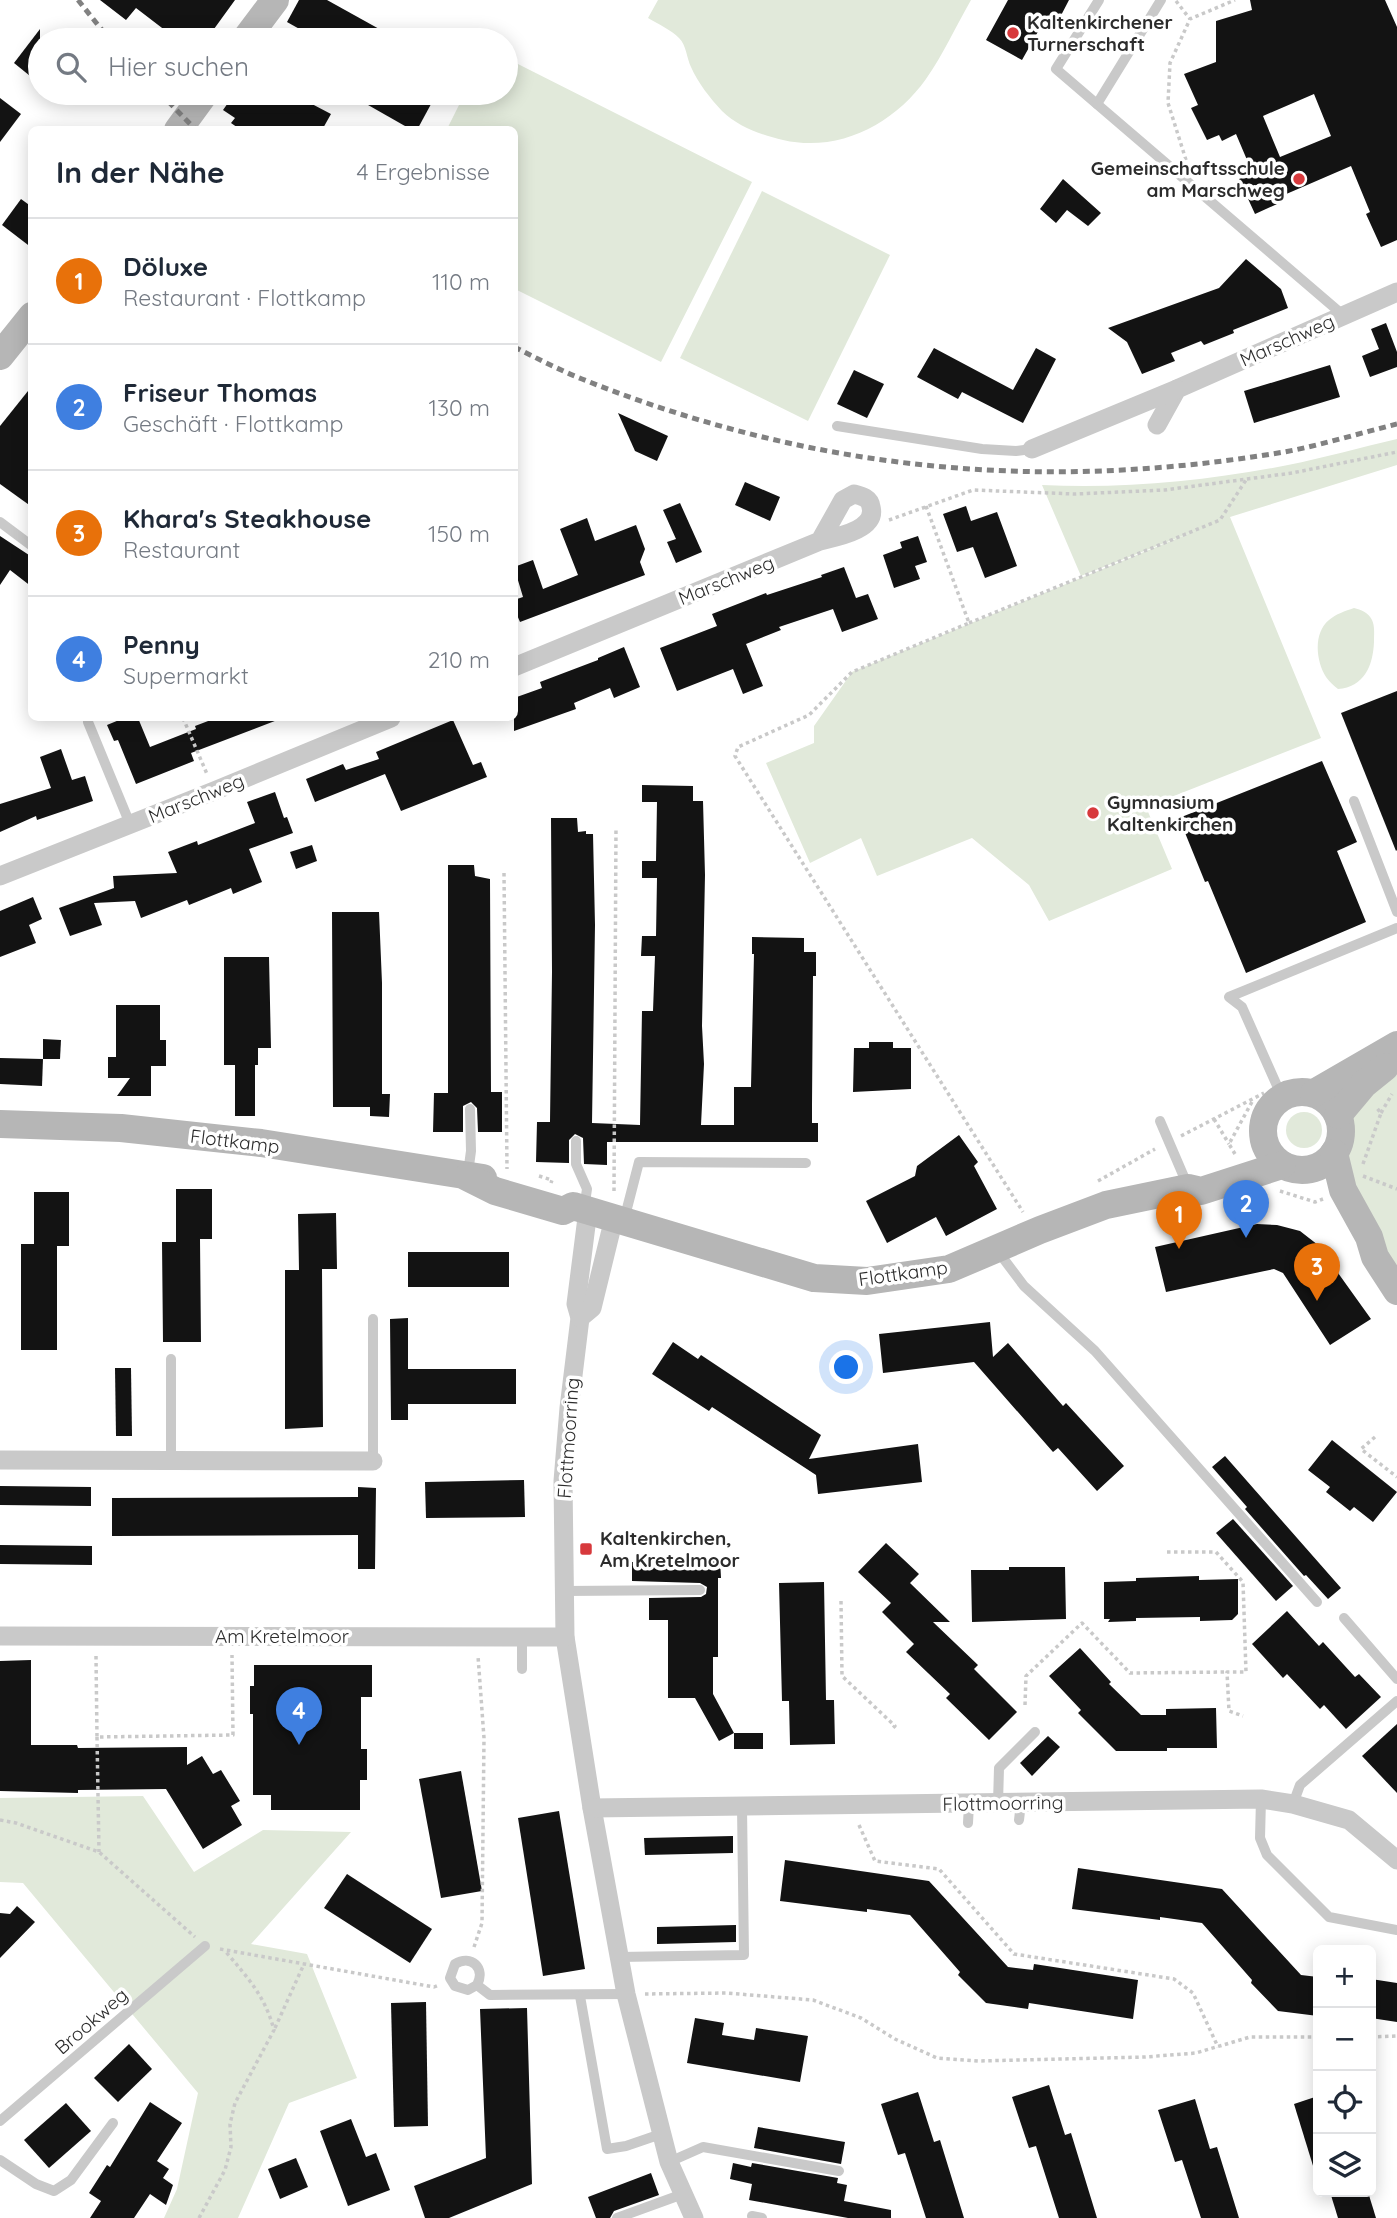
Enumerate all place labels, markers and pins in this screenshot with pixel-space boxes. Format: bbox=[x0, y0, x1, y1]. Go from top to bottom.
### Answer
place label: Kaltenkirchener Turnerschaft bbox=[1027, 10, 1173, 56]
marker: Kaltenkirchener Turnerschaft bbox=[1005, 25, 1021, 41]
place label: Gemeinschaftsschule am Marschweg bbox=[1091, 156, 1285, 202]
marker: Gemeinschaftsschule am Marschweg bbox=[1291, 171, 1307, 187]
place label: Gymnasium Kaltenkirchen bbox=[1107, 790, 1233, 836]
marker: Gymnasium Kaltenkirchen bbox=[1085, 805, 1101, 821]
pin: 2 bbox=[1223, 1180, 1269, 1238]
pin: 1 bbox=[1156, 1191, 1202, 1249]
pin: 3 bbox=[1294, 1243, 1340, 1301]
place label: Kaltenkirchen, Am Kretelmoor bbox=[600, 1526, 740, 1572]
marker: Kaltenkirchen, Am Kretelmoor bbox=[578, 1541, 594, 1557]
pin: 4 bbox=[276, 1687, 322, 1745]

